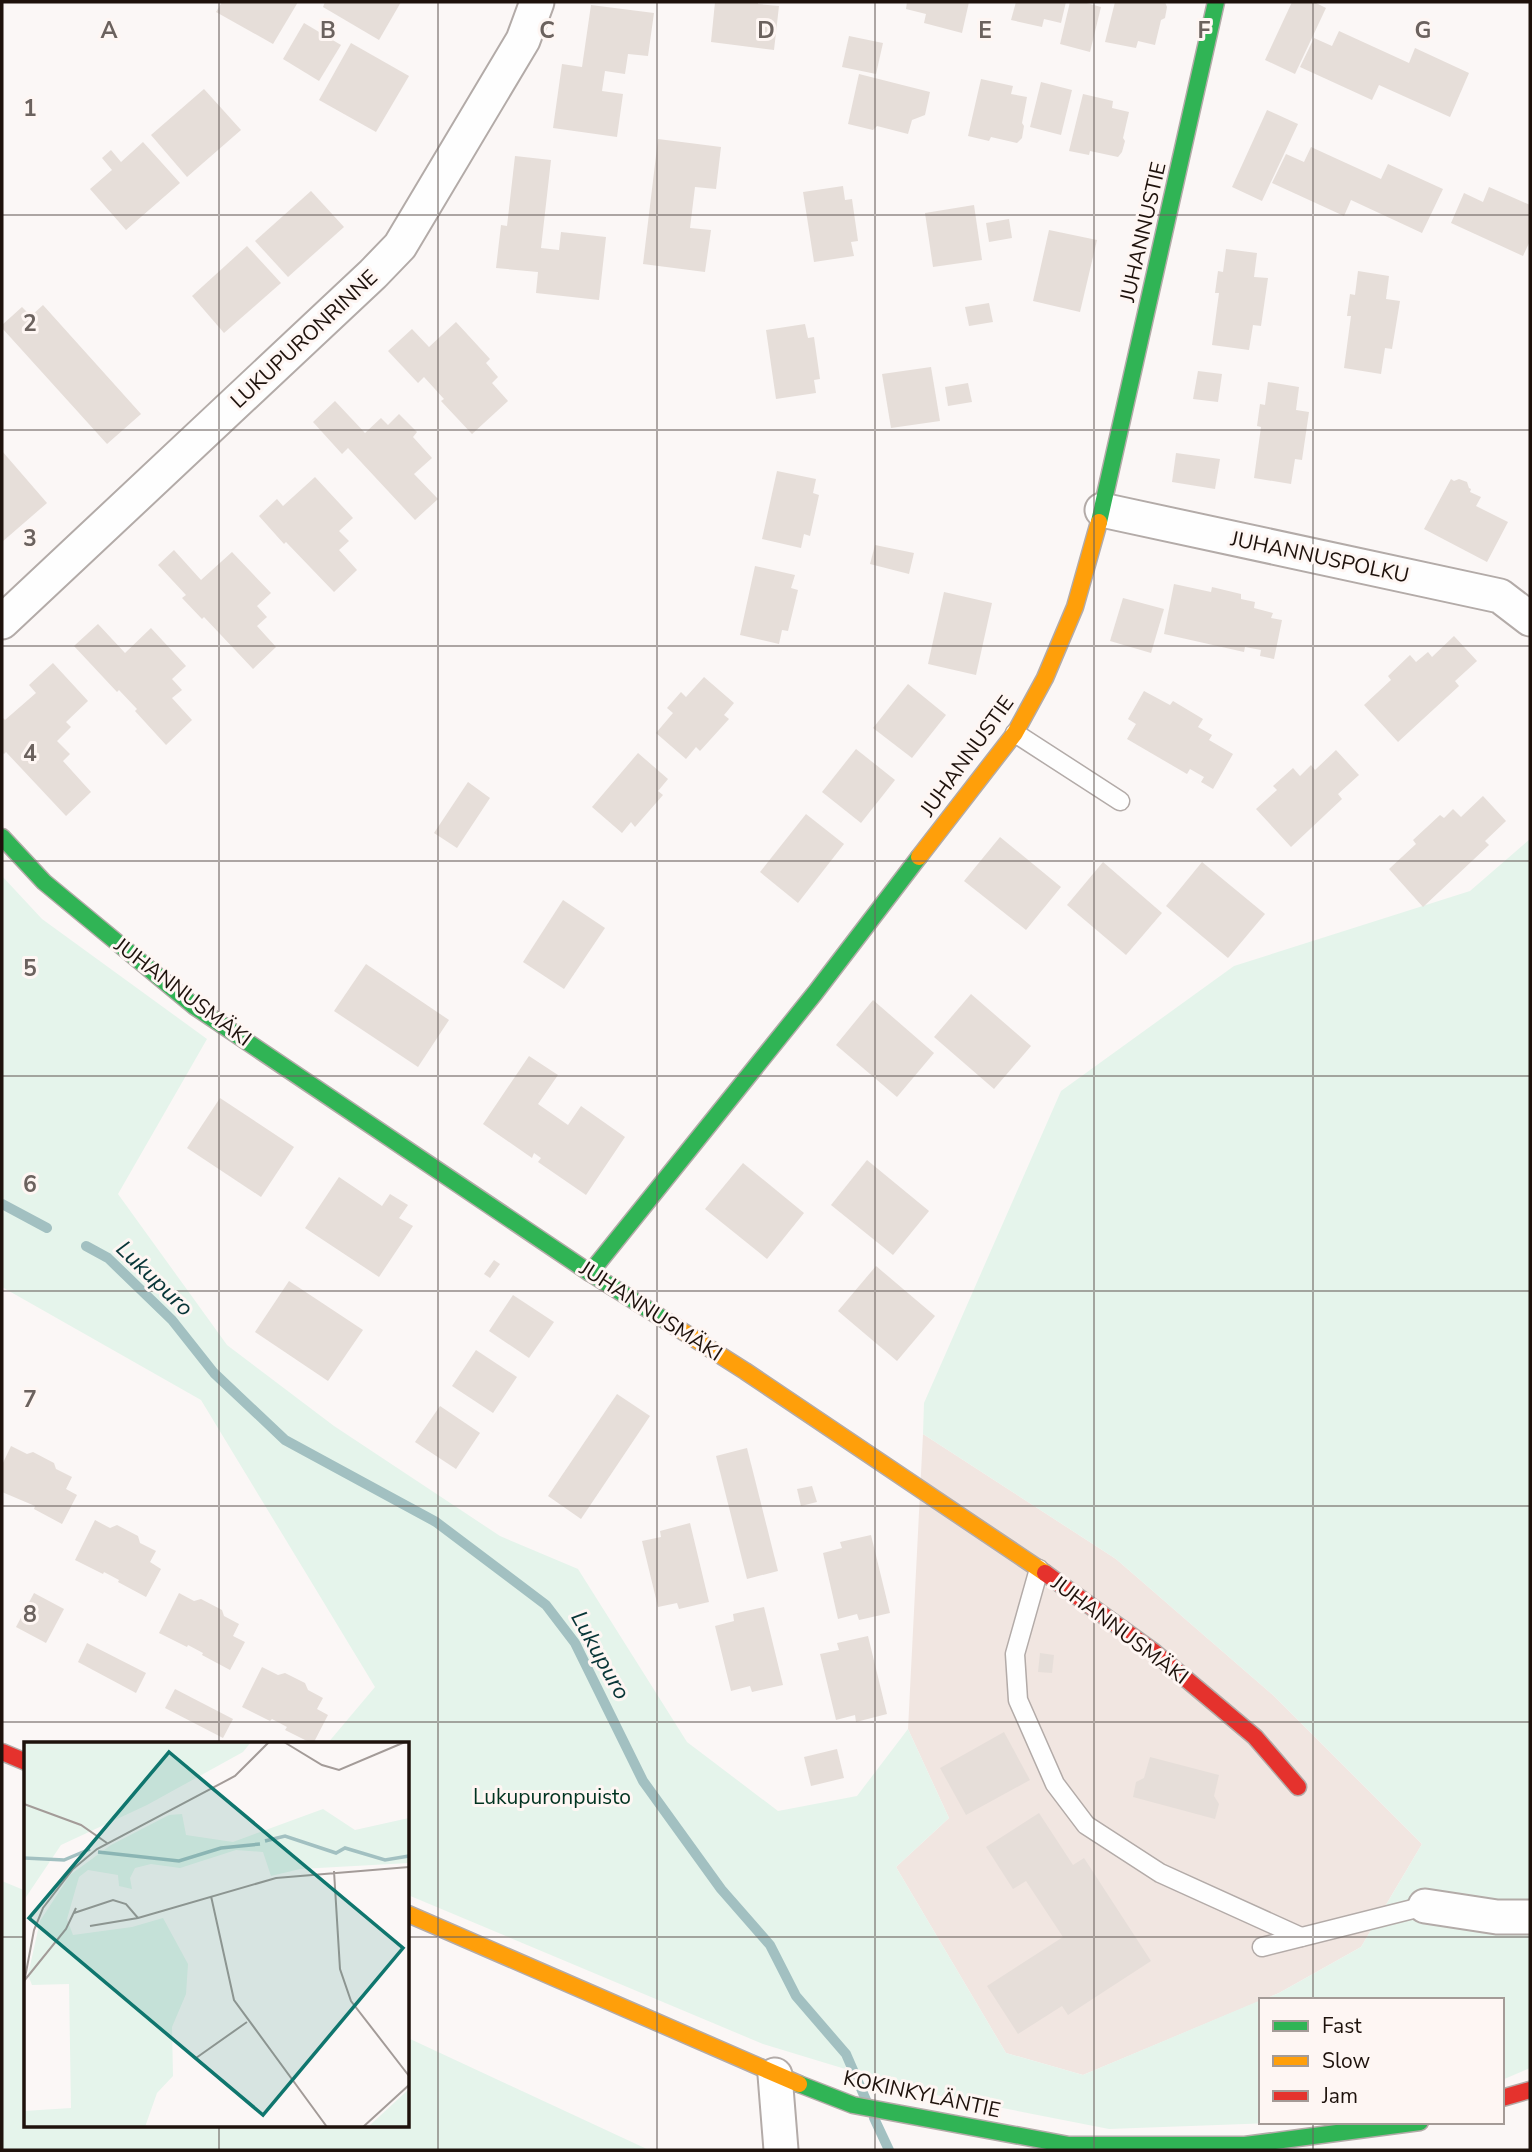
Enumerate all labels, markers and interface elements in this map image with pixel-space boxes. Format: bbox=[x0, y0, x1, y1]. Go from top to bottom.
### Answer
text: A bbox=[100, 15, 118, 46]
text: B bbox=[320, 15, 336, 46]
text: C bbox=[539, 15, 555, 46]
text: D bbox=[757, 15, 775, 46]
text: E bbox=[978, 15, 992, 46]
text: F bbox=[1198, 15, 1211, 46]
text: G bbox=[1415, 15, 1431, 46]
text: 1 bbox=[23, 93, 37, 124]
street label: JUHANNUSTIE bbox=[1113, 159, 1173, 306]
street label: LUKUPURONRINNE bbox=[225, 264, 383, 414]
text: 2 bbox=[23, 308, 37, 339]
text: 3 bbox=[23, 523, 37, 554]
street label: JUHANNUSPOLKU bbox=[1227, 524, 1412, 590]
street label: JUHANNUSTIE bbox=[913, 690, 1020, 823]
text: 4 bbox=[23, 738, 37, 769]
street label: JUHANNUSMÄKI bbox=[108, 931, 257, 1053]
text: 5 bbox=[23, 953, 37, 984]
text: 6 bbox=[23, 1169, 37, 1200]
water label: Lukupuro bbox=[109, 1234, 200, 1323]
street label: JUHANNUSMÄKI bbox=[574, 1254, 728, 1368]
text: 7 bbox=[23, 1384, 37, 1415]
street label: JUHANNUSMÄKI bbox=[1045, 1569, 1194, 1691]
text: 8 bbox=[23, 1599, 37, 1630]
water label: Lukupuro bbox=[564, 1605, 638, 1705]
inset map bbox=[24, 1742, 410, 2128]
park label: Lukupuronpuisto bbox=[473, 1783, 631, 1811]
legend bbox=[1259, 1998, 1504, 2124]
text: Fast bbox=[1322, 2012, 1362, 2040]
text: Slow bbox=[1322, 2047, 1371, 2075]
street label: KOKINKYLÄNTIE bbox=[841, 2064, 1003, 2124]
text: Jam bbox=[1321, 2082, 1358, 2110]

